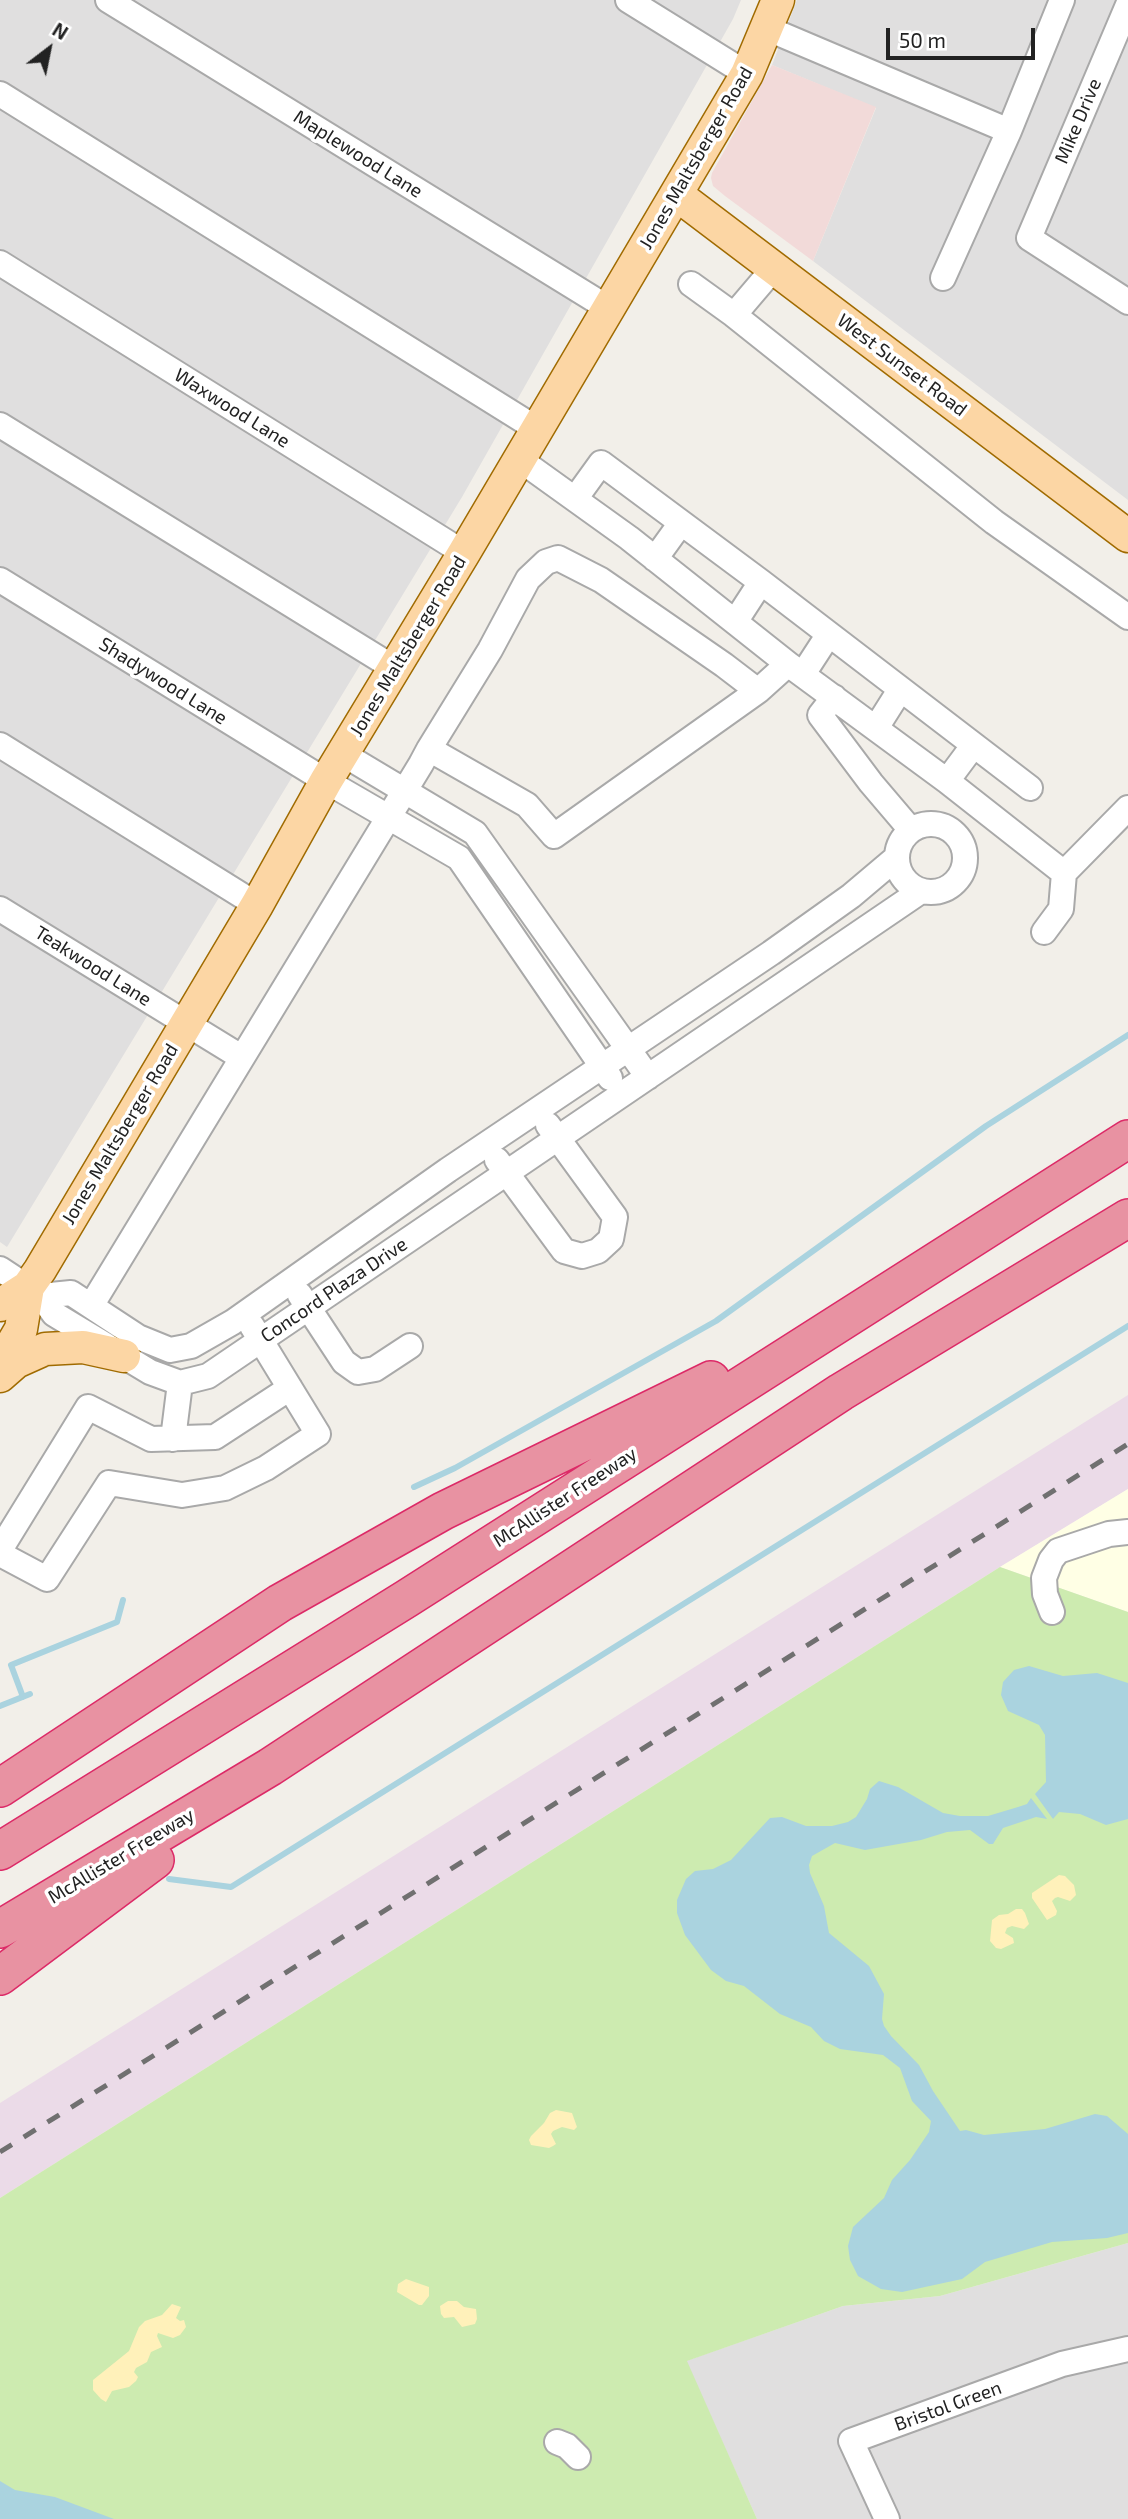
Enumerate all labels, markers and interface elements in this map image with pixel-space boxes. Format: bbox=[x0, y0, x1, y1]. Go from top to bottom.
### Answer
north arrow bbox=[14, 14, 84, 84]
scale bar bbox=[890, 14, 1039, 58]
text: N bbox=[48, 17, 72, 44]
text: 50 m bbox=[899, 27, 946, 52]
street label: Jones Maltsberger Road bbox=[634, 63, 758, 253]
street label: Mike Drive bbox=[1050, 75, 1106, 167]
street label: Maplewood Lane bbox=[289, 105, 427, 203]
street label: West Sunset Road bbox=[833, 309, 971, 421]
street label: Waxwood Lane bbox=[170, 363, 294, 453]
street label: Jones Maltsberger Road bbox=[345, 551, 471, 741]
street label: Shadywood Lane bbox=[95, 632, 231, 730]
street label: Teakwood Lane bbox=[31, 921, 155, 1011]
street label: Jones Maltsberger Road bbox=[57, 1039, 183, 1229]
street label: Concord Plaza Drive bbox=[256, 1232, 412, 1348]
street label: McAllister Freeway bbox=[489, 1442, 641, 1552]
street label: McAllister Freeway bbox=[44, 1803, 198, 1909]
street label: Bristol Green bbox=[891, 2376, 1005, 2436]

